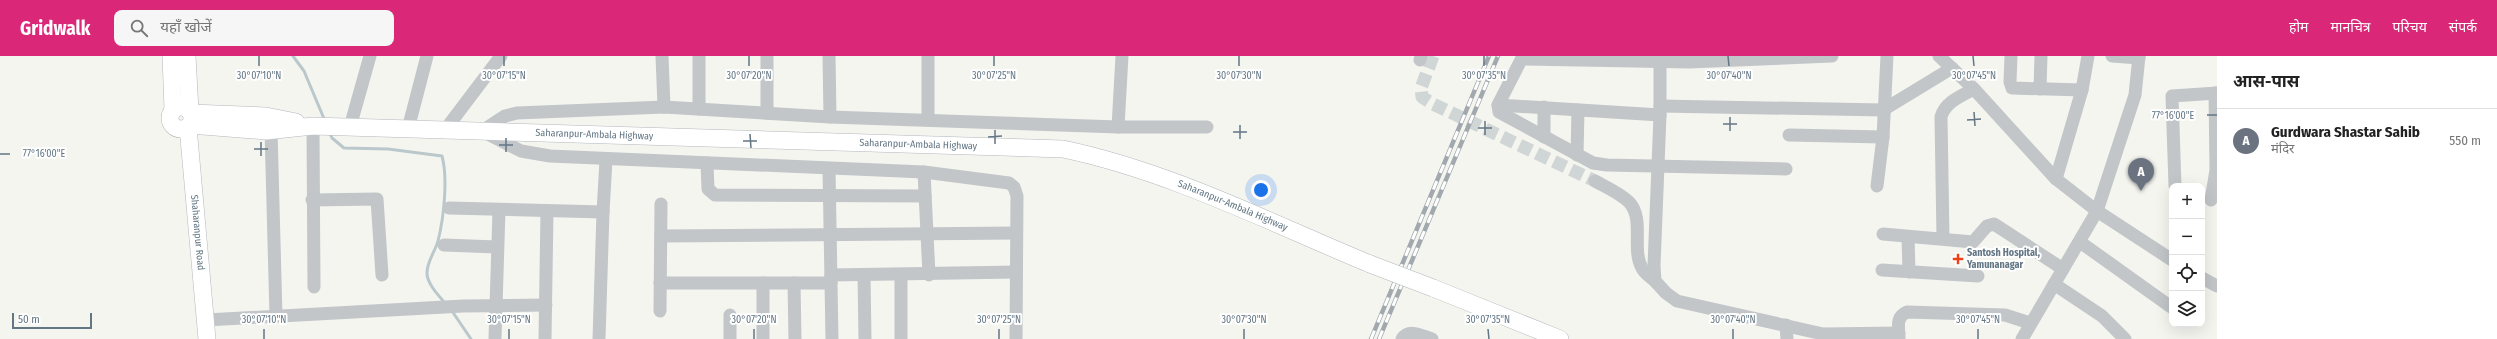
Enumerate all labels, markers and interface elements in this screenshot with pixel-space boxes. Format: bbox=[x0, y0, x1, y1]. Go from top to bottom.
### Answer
search box bbox=[114, 10, 394, 46]
text: Gridwalk bbox=[20, 17, 90, 40]
icon: search bbox=[128, 17, 150, 39]
text: यहाँ खोजें bbox=[160, 18, 212, 36]
text: होम bbox=[2289, 19, 2308, 36]
text: मानचित्र bbox=[2330, 19, 2371, 36]
text: परिचय bbox=[2393, 19, 2427, 36]
text: संपर्क bbox=[2449, 19, 2477, 36]
text: 30°07'10"N bbox=[237, 70, 281, 82]
text: 30°07'15"N bbox=[482, 70, 526, 82]
text: 30°07'20"N bbox=[727, 70, 771, 82]
text: 30°07'25"N bbox=[972, 70, 1016, 82]
text: 30°07'30"N bbox=[1216, 70, 1262, 82]
text: 30°07'35"N bbox=[1462, 70, 1506, 82]
text: 30°07'40"N bbox=[1707, 70, 1752, 82]
text: 30°07'45"N bbox=[1952, 70, 1996, 82]
text: आस-पास bbox=[2233, 71, 2299, 92]
text: 77°16'00"E bbox=[2152, 110, 2194, 122]
text: Gurdwara Shastar Sahib bbox=[2271, 123, 2420, 141]
street label: Saharanpur-Ambala Highway bbox=[535, 127, 654, 142]
text: A bbox=[2242, 133, 2250, 148]
text: 550 m bbox=[2449, 133, 2481, 148]
street label: Saharanpur-Ambala Highway bbox=[859, 137, 978, 152]
text: मंदिर bbox=[2271, 141, 2294, 156]
text: 77°16'00"E bbox=[23, 148, 65, 160]
pin: A bbox=[2128, 158, 2154, 191]
street label: Saharanpur-Ambala Highway bbox=[1176, 178, 1290, 234]
your location bbox=[1251, 180, 1271, 200]
map controls bbox=[2169, 183, 2205, 327]
button: + bbox=[2169, 183, 2205, 219]
street label: Shaharanpur Road bbox=[188, 194, 207, 271]
button: − bbox=[2169, 219, 2205, 255]
place label: Santosh Hospital, Yamunanagar bbox=[1966, 247, 2040, 271]
marker: Santosh Hospital, Yamunanagar bbox=[1952, 253, 1964, 265]
button: locate bbox=[2169, 255, 2205, 291]
button: layers bbox=[2169, 291, 2205, 327]
scale bar bbox=[12, 311, 92, 330]
text: 50 m bbox=[18, 313, 40, 326]
text: 30°07'10"N bbox=[242, 314, 286, 326]
text: 30°07'15"N bbox=[487, 314, 531, 326]
text: 30°07'20"N bbox=[732, 314, 776, 326]
text: 30°07'25"N bbox=[977, 314, 1021, 326]
text: 30°07'30"N bbox=[1221, 314, 1267, 326]
text: 30°07'35"N bbox=[1466, 314, 1510, 326]
text: 30°07'40"N bbox=[1711, 314, 1756, 326]
text: 30°07'45"N bbox=[1956, 314, 2000, 326]

